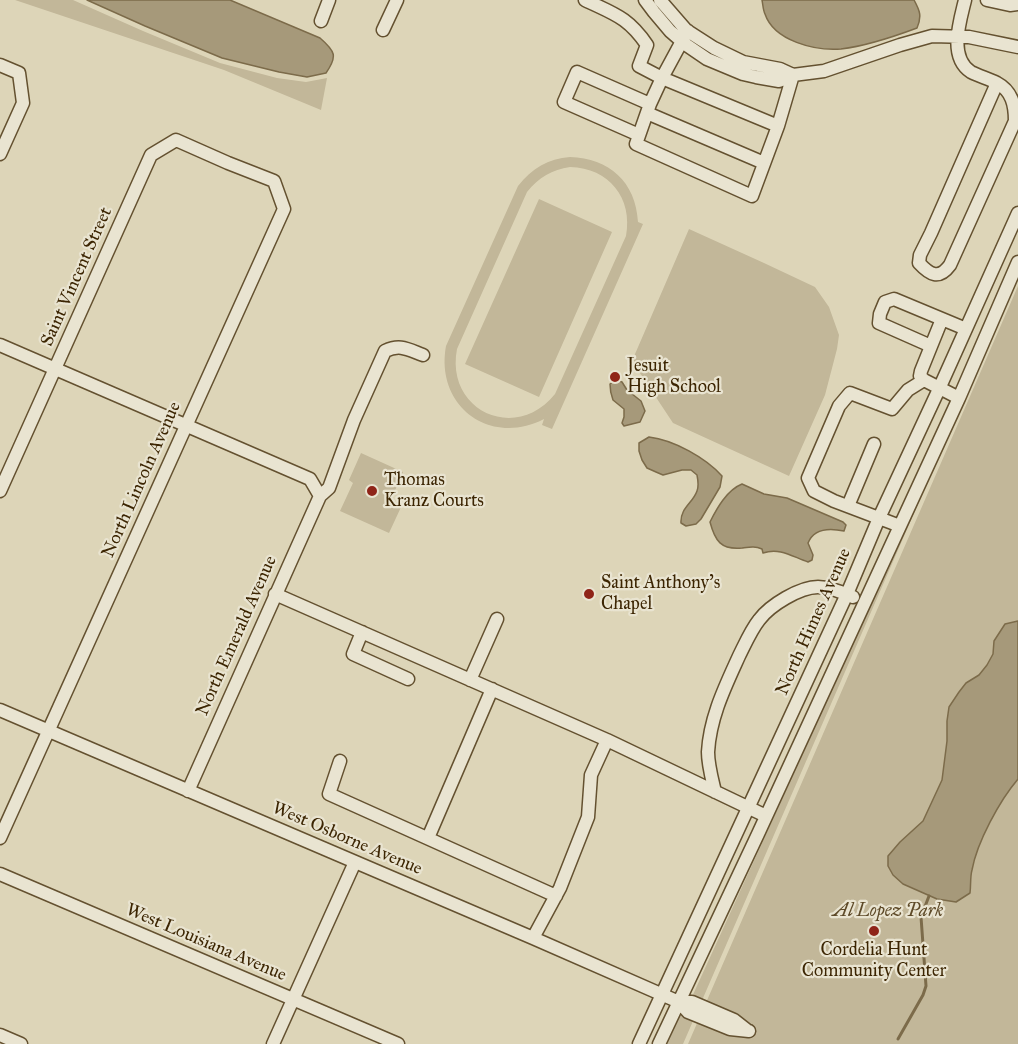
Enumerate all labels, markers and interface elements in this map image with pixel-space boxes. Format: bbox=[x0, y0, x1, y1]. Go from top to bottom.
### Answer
street label: Saint Vincent Street bbox=[37, 204, 117, 350]
place label: Jesuit High School bbox=[627, 356, 721, 398]
marker: Jesuit High School bbox=[608, 370, 622, 384]
street label: North Lincoln Avenue bbox=[98, 399, 186, 561]
place label: Thomas Kranz Courts bbox=[384, 470, 484, 512]
marker: Thomas Kranz Courts bbox=[365, 484, 379, 498]
street label: North Himes Avenue bbox=[772, 545, 856, 699]
street label: North Emerald Avenue bbox=[192, 553, 282, 719]
place label: Saint Anthony's Chapel bbox=[601, 573, 720, 616]
marker: Saint Anthony's Chapel bbox=[582, 587, 596, 601]
street label: West Osborne Avenue bbox=[269, 798, 425, 880]
street label: West Louisiana Avenue bbox=[123, 899, 289, 987]
park label: Al Lopez Park bbox=[833, 901, 943, 923]
marker: Cordelia Hunt Community Center bbox=[867, 924, 881, 938]
place label: Cordelia Hunt Community Center bbox=[802, 940, 946, 982]

